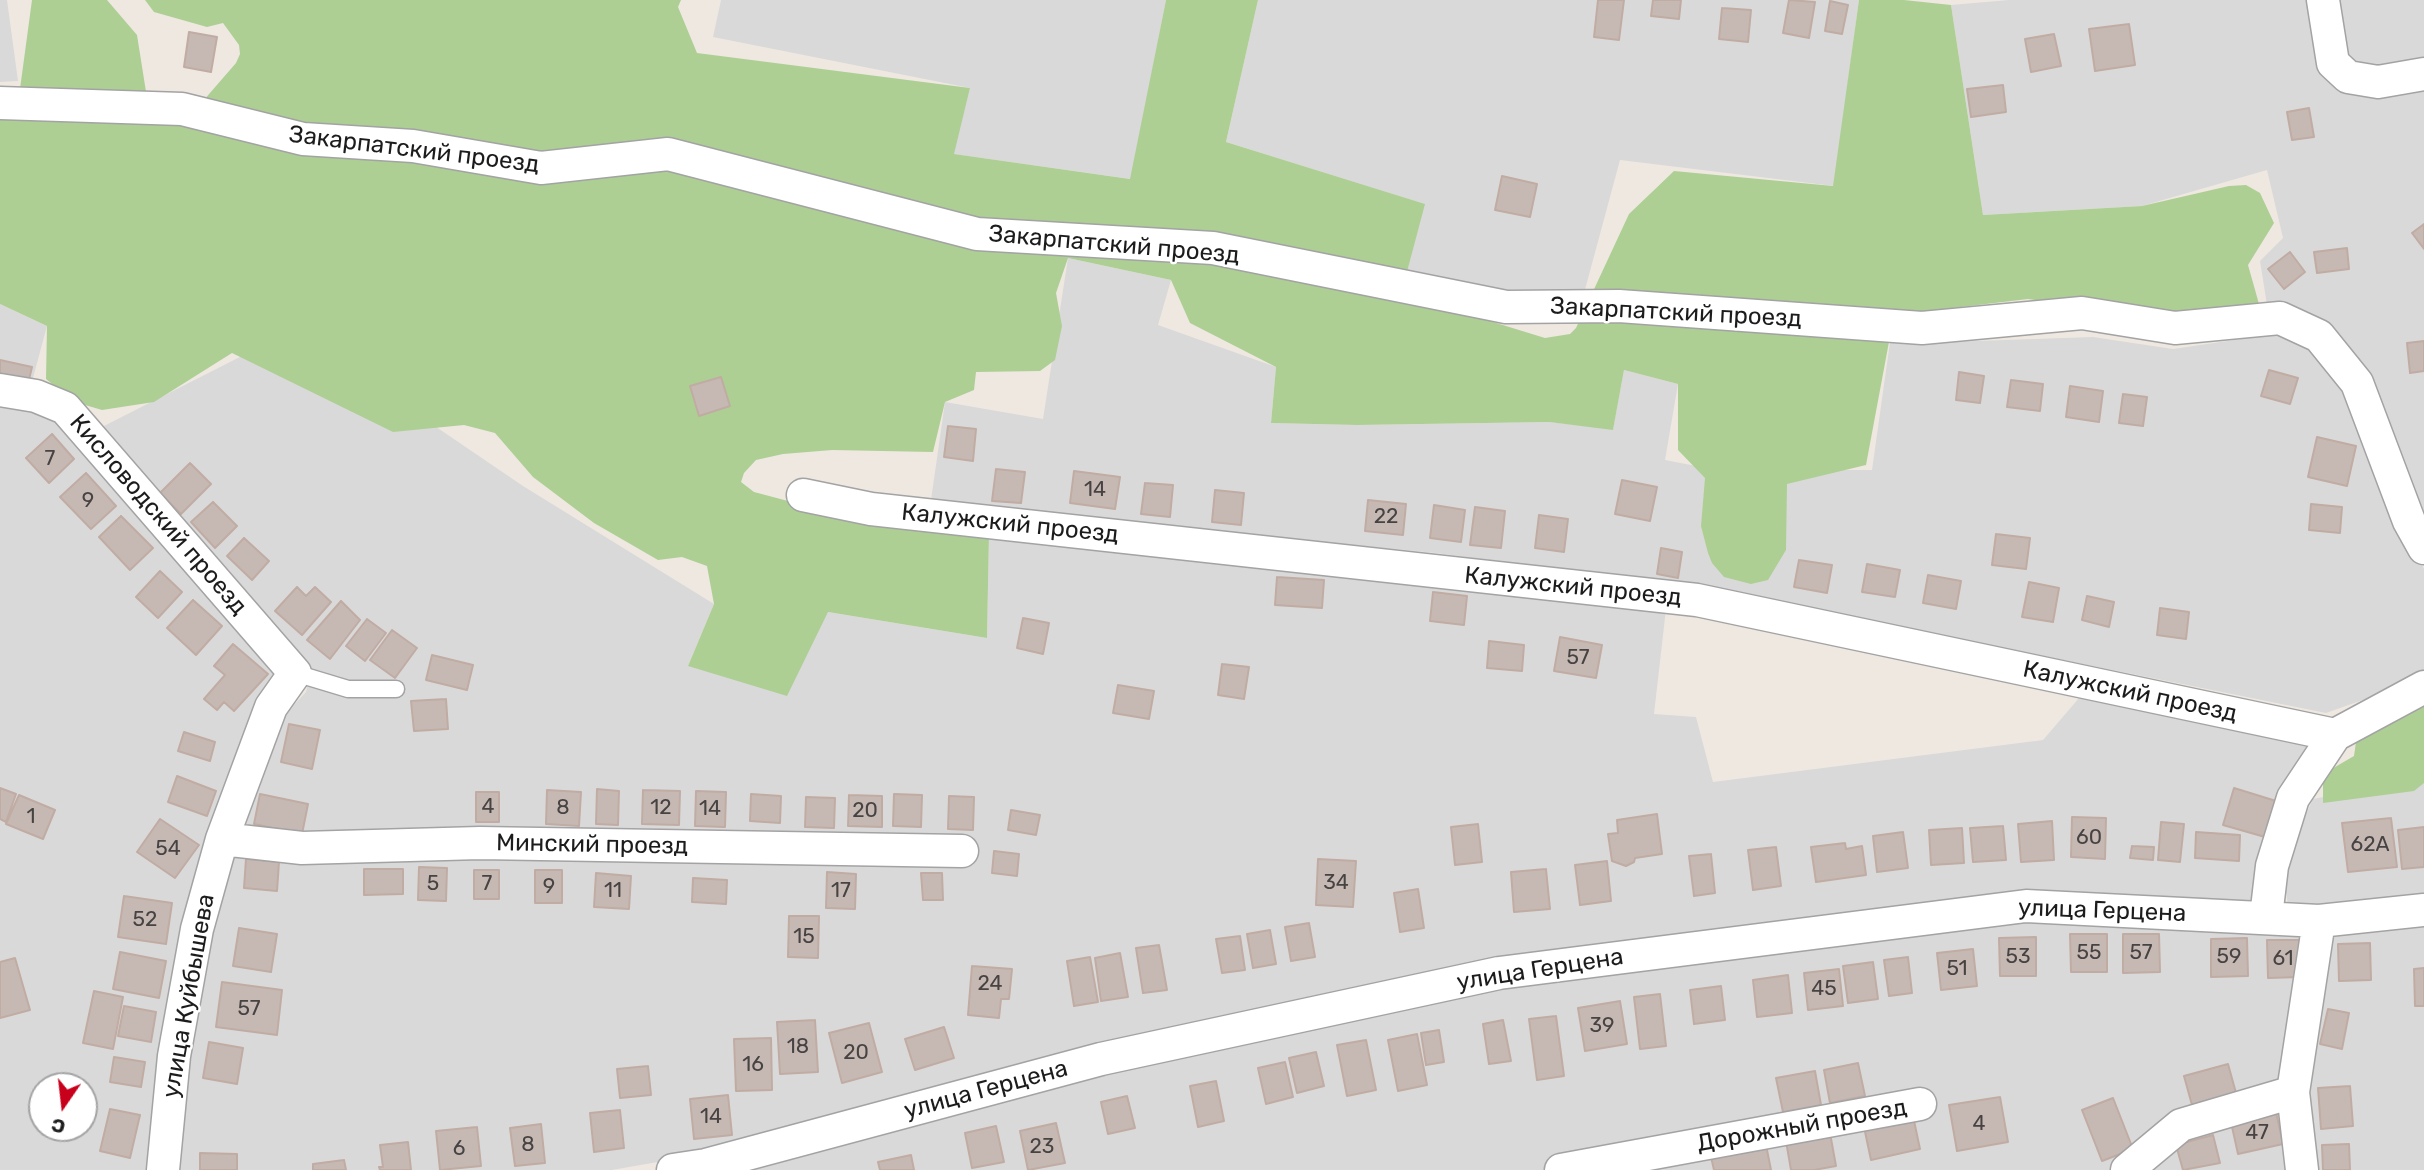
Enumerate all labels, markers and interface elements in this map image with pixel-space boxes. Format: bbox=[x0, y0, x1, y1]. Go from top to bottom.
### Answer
street label: Закарпатский проезд bbox=[287, 120, 541, 180]
street label: Закарпатский проезд bbox=[987, 220, 1241, 270]
street label: Закарпатский проезд bbox=[1549, 292, 1803, 334]
street label: Кисловодский проезд bbox=[63, 409, 253, 621]
house number: 7 bbox=[45, 446, 55, 472]
house number: 14 bbox=[1084, 477, 1106, 503]
house number: 9 bbox=[82, 488, 94, 514]
street label: Калужский проезд bbox=[900, 498, 1120, 550]
house number: 22 bbox=[1374, 504, 1398, 530]
street label: Калужский проезд bbox=[1463, 561, 1683, 613]
house number: 57 bbox=[1566, 645, 1590, 671]
street label: Калужский проезд bbox=[2020, 655, 2240, 729]
house number: 4 bbox=[481, 794, 495, 820]
house number: 8 bbox=[556, 795, 570, 821]
house number: 12 bbox=[650, 795, 672, 821]
house number: 14 bbox=[699, 796, 721, 822]
house number: 20 bbox=[852, 798, 878, 824]
house number: 1 bbox=[27, 804, 35, 830]
house number: 60 bbox=[2076, 825, 2102, 851]
street label: Минский проезд bbox=[496, 829, 688, 861]
house number: 62А bbox=[2350, 832, 2390, 858]
house number: 54 bbox=[155, 836, 181, 862]
house number: 34 bbox=[1323, 870, 1349, 896]
house number: 5 bbox=[427, 871, 439, 897]
house number: 7 bbox=[482, 871, 492, 897]
house number: 9 bbox=[543, 874, 555, 900]
house number: 11 bbox=[604, 878, 622, 904]
house number: 17 bbox=[831, 878, 851, 904]
street label: улица Куйбышева bbox=[157, 892, 221, 1100]
street label: улица Герцена bbox=[2017, 894, 2187, 928]
house number: 52 bbox=[133, 907, 157, 933]
house number: 15 bbox=[793, 924, 815, 950]
house number: 55 bbox=[2077, 940, 2101, 966]
house number: 57 bbox=[2129, 940, 2153, 966]
street label: улица Герцена bbox=[1455, 943, 1625, 997]
house number: 53 bbox=[2005, 944, 2031, 970]
house number: 59 bbox=[2217, 944, 2241, 970]
house number: 61 bbox=[2272, 946, 2294, 972]
house number: 51 bbox=[1946, 956, 1968, 982]
house number: 24 bbox=[977, 971, 1003, 997]
house number: 45 bbox=[1811, 976, 1837, 1002]
house number: 57 bbox=[237, 996, 261, 1022]
house number: 39 bbox=[1589, 1013, 1615, 1039]
house number: 18 bbox=[787, 1034, 809, 1060]
house number: 20 bbox=[843, 1040, 869, 1066]
house number: 16 bbox=[742, 1052, 764, 1078]
street label: улица Герцена bbox=[901, 1054, 1071, 1126]
north arrow bbox=[28, 1072, 98, 1142]
street label: Дорожный проезд bbox=[1695, 1093, 1909, 1159]
house number: 14 bbox=[700, 1104, 722, 1130]
house number: 4 bbox=[1972, 1111, 1986, 1137]
text: С bbox=[49, 1113, 68, 1139]
house number: 47 bbox=[2245, 1120, 2269, 1146]
house number: 8 bbox=[521, 1132, 535, 1158]
house number: 23 bbox=[1030, 1134, 1054, 1160]
house number: 6 bbox=[453, 1136, 465, 1162]

